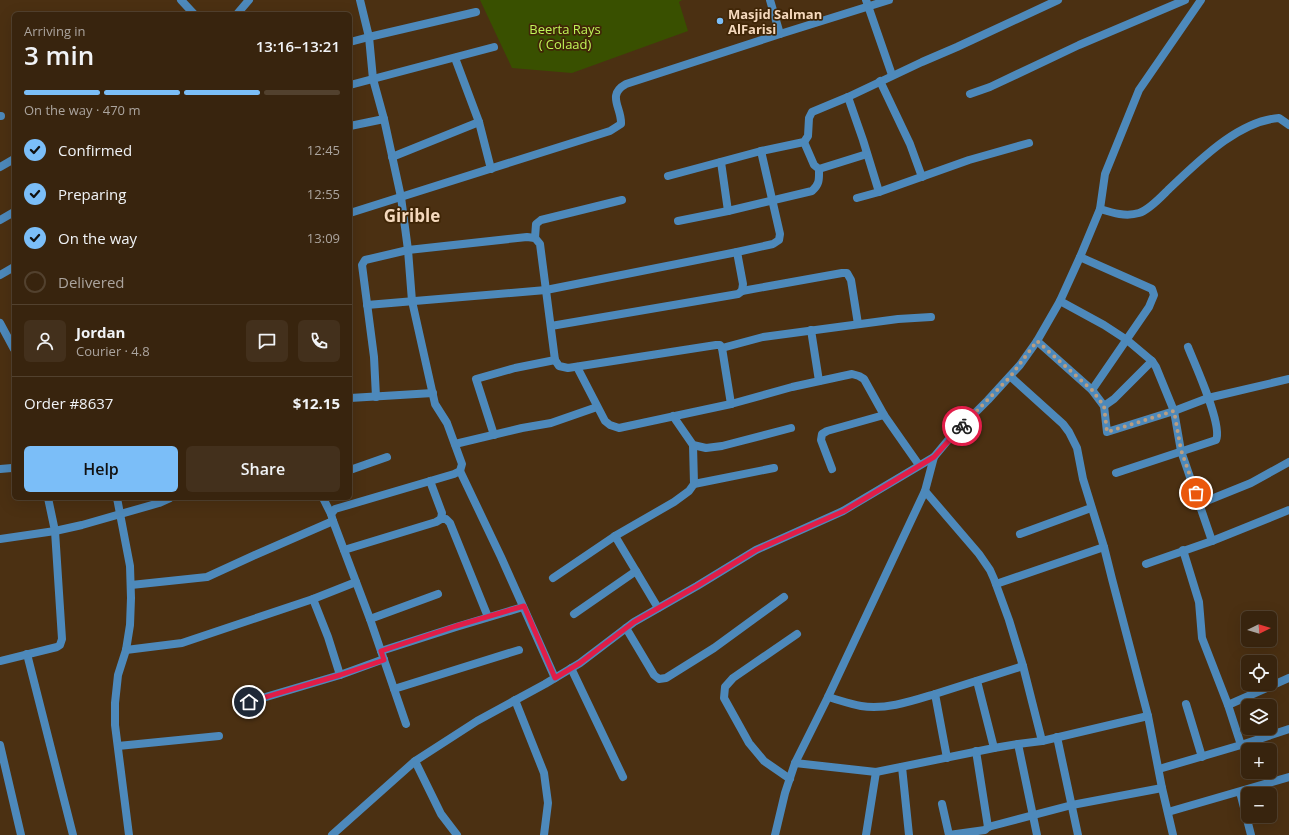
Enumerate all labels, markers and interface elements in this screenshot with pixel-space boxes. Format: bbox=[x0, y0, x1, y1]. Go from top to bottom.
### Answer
place label: Masjid Salman AlFarisi bbox=[728, 5, 822, 38]
marker: Masjid Salman AlFarisi bbox=[715, 16, 725, 26]
park label: Beerta Rays ( Colaad) bbox=[529, 20, 601, 53]
text: Arriving in bbox=[24, 22, 86, 40]
text: 13:16–13:21 bbox=[256, 36, 340, 56]
text: 3 min bbox=[24, 37, 94, 73]
text: On the way · 470 m bbox=[24, 101, 140, 119]
icon: check bbox=[24, 139, 46, 161]
text: Confirmed bbox=[58, 140, 132, 160]
text: 12:45 bbox=[307, 141, 340, 159]
icon: check bbox=[24, 183, 46, 205]
text: Preparing bbox=[58, 184, 126, 204]
text: 12:55 bbox=[307, 185, 340, 203]
district label: Girible bbox=[384, 204, 440, 227]
icon: check bbox=[24, 227, 46, 249]
text: On the way bbox=[58, 228, 137, 248]
text: 13:09 bbox=[307, 229, 340, 247]
text: Delivered bbox=[58, 272, 125, 292]
button: person bbox=[24, 320, 66, 362]
button: chat bbox=[246, 320, 288, 362]
button: phone bbox=[298, 320, 340, 362]
text: Jordan bbox=[76, 322, 125, 342]
text: Courier · 4.8 bbox=[76, 342, 150, 360]
text: Order #8637 bbox=[24, 393, 113, 413]
text: $12.15 bbox=[293, 393, 340, 413]
courier bbox=[942, 406, 982, 446]
icon: bike bbox=[951, 415, 973, 437]
button: Help bbox=[24, 446, 178, 492]
button: Share bbox=[186, 446, 340, 492]
pin bbox=[1179, 476, 1213, 510]
icon: bag bbox=[1185, 482, 1207, 504]
north arrow bbox=[1241, 611, 1277, 647]
map controls bbox=[1241, 611, 1277, 823]
button: locate bbox=[1241, 655, 1277, 691]
pin bbox=[232, 685, 266, 719]
icon: home bbox=[238, 691, 260, 713]
button: layers bbox=[1241, 699, 1277, 735]
button: + bbox=[1241, 743, 1277, 779]
button: − bbox=[1241, 787, 1277, 823]

